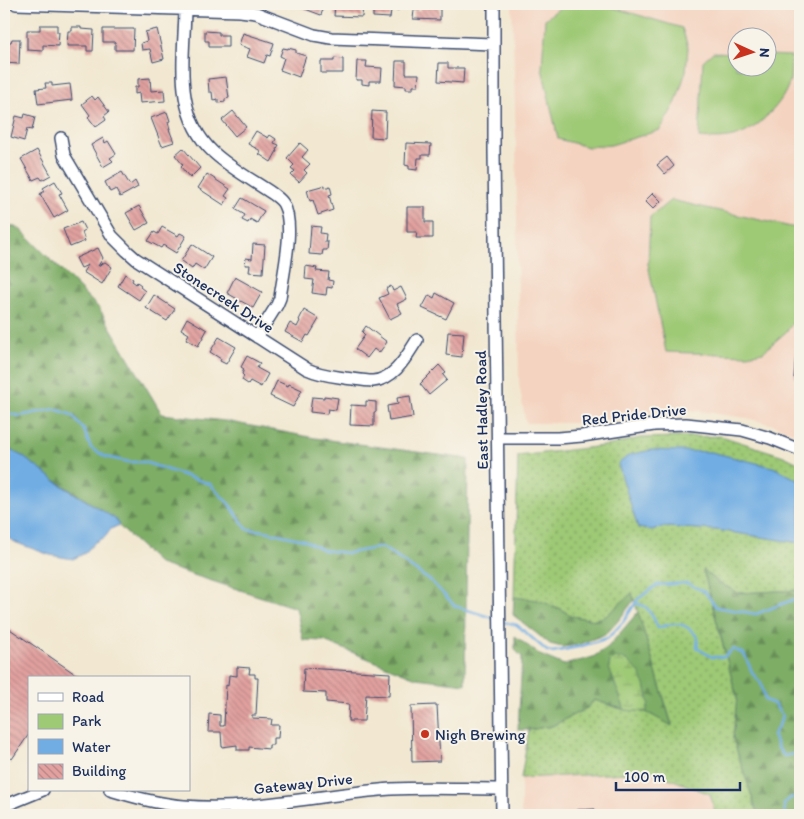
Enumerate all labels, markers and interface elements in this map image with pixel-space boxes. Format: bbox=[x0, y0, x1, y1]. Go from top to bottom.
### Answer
north arrow bbox=[726, 28, 776, 78]
text: N bbox=[756, 47, 773, 58]
street label: Stonecreek Drive bbox=[170, 258, 278, 337]
street label: East Hadley Road bbox=[471, 350, 492, 470]
street label: Red Pride Drive bbox=[581, 400, 687, 429]
legend bbox=[28, 676, 190, 792]
text: Road bbox=[72, 688, 105, 706]
text: Park bbox=[72, 712, 102, 730]
place label: Nigh Brewing bbox=[435, 725, 526, 744]
marker: Nigh Brewing bbox=[419, 728, 431, 740]
text: Water bbox=[72, 738, 111, 756]
scale bar bbox=[616, 759, 740, 791]
text: Building bbox=[72, 762, 126, 780]
text: 100 m bbox=[624, 768, 666, 786]
street label: Gateway Drive bbox=[253, 769, 353, 798]

